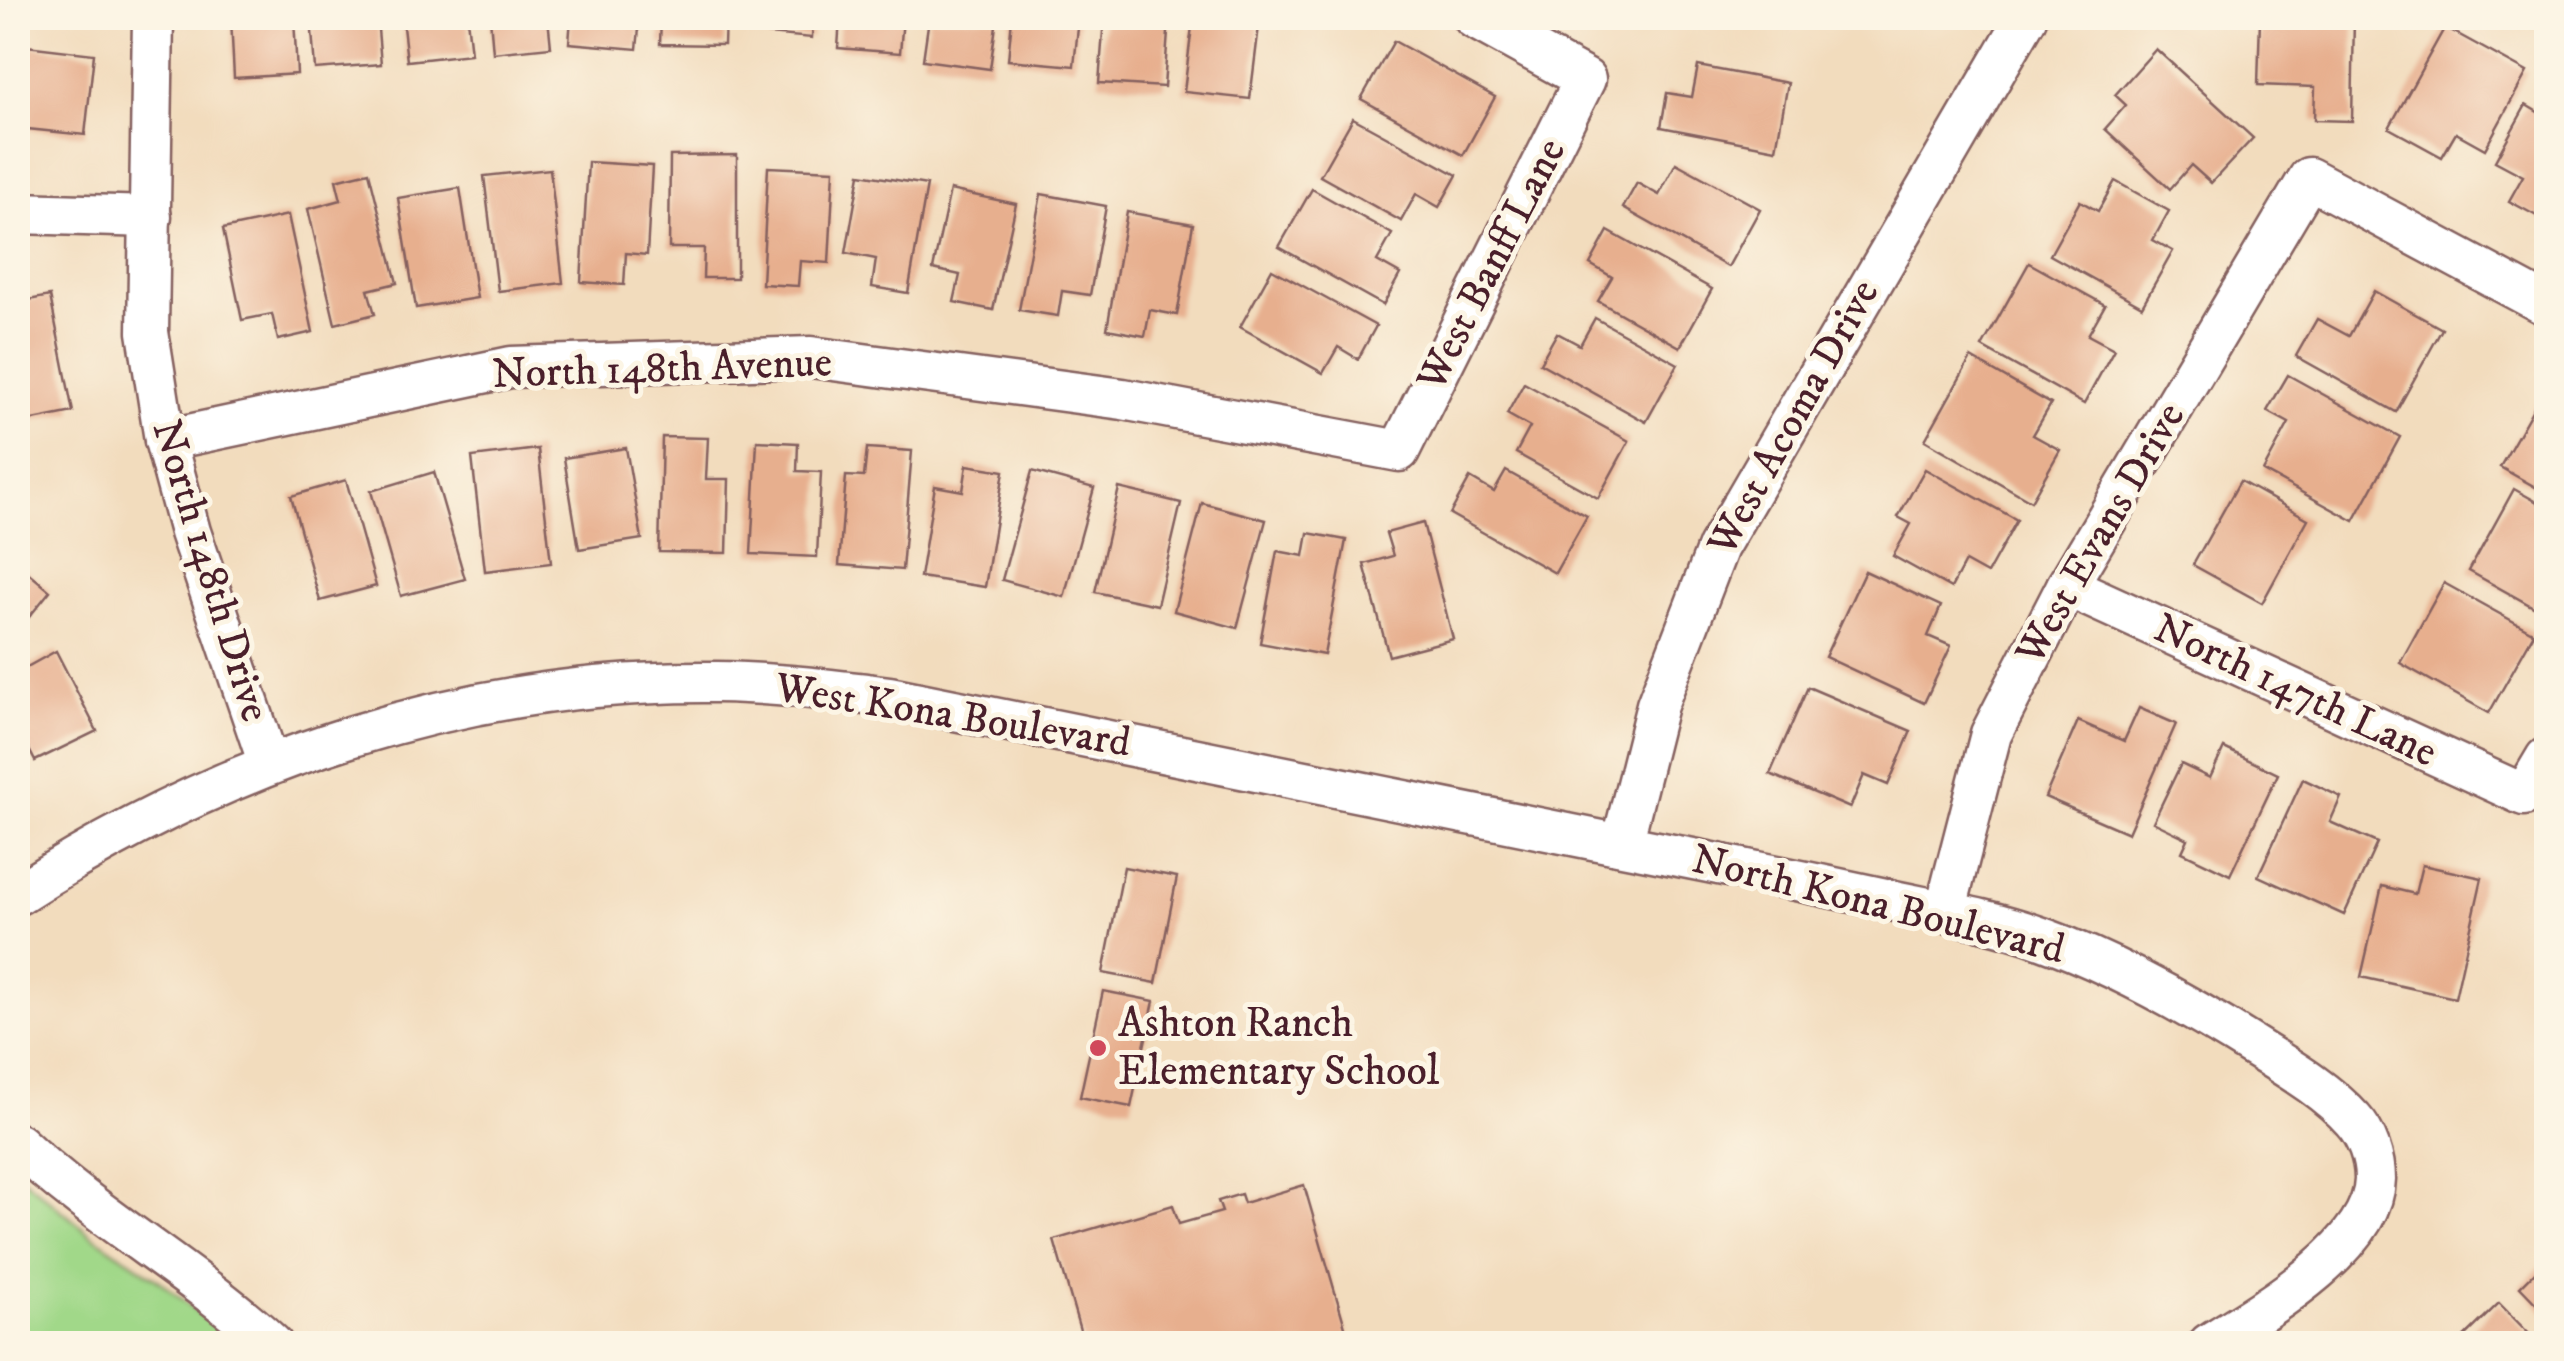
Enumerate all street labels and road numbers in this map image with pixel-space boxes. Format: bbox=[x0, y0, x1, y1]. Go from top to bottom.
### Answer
street label: West Banff Lane bbox=[1406, 130, 1578, 401]
street label: West Acoma Drive bbox=[1696, 271, 1891, 566]
street label: North 148th Avenue bbox=[491, 337, 833, 401]
street label: West Evans Drive bbox=[2004, 394, 2197, 675]
street label: North 148th Drive bbox=[139, 414, 281, 728]
street label: North 147th Lane bbox=[2145, 603, 2445, 779]
street label: West Kona Boulevard bbox=[771, 662, 1134, 770]
street label: North Kona Boulevard bbox=[1686, 834, 2070, 976]

